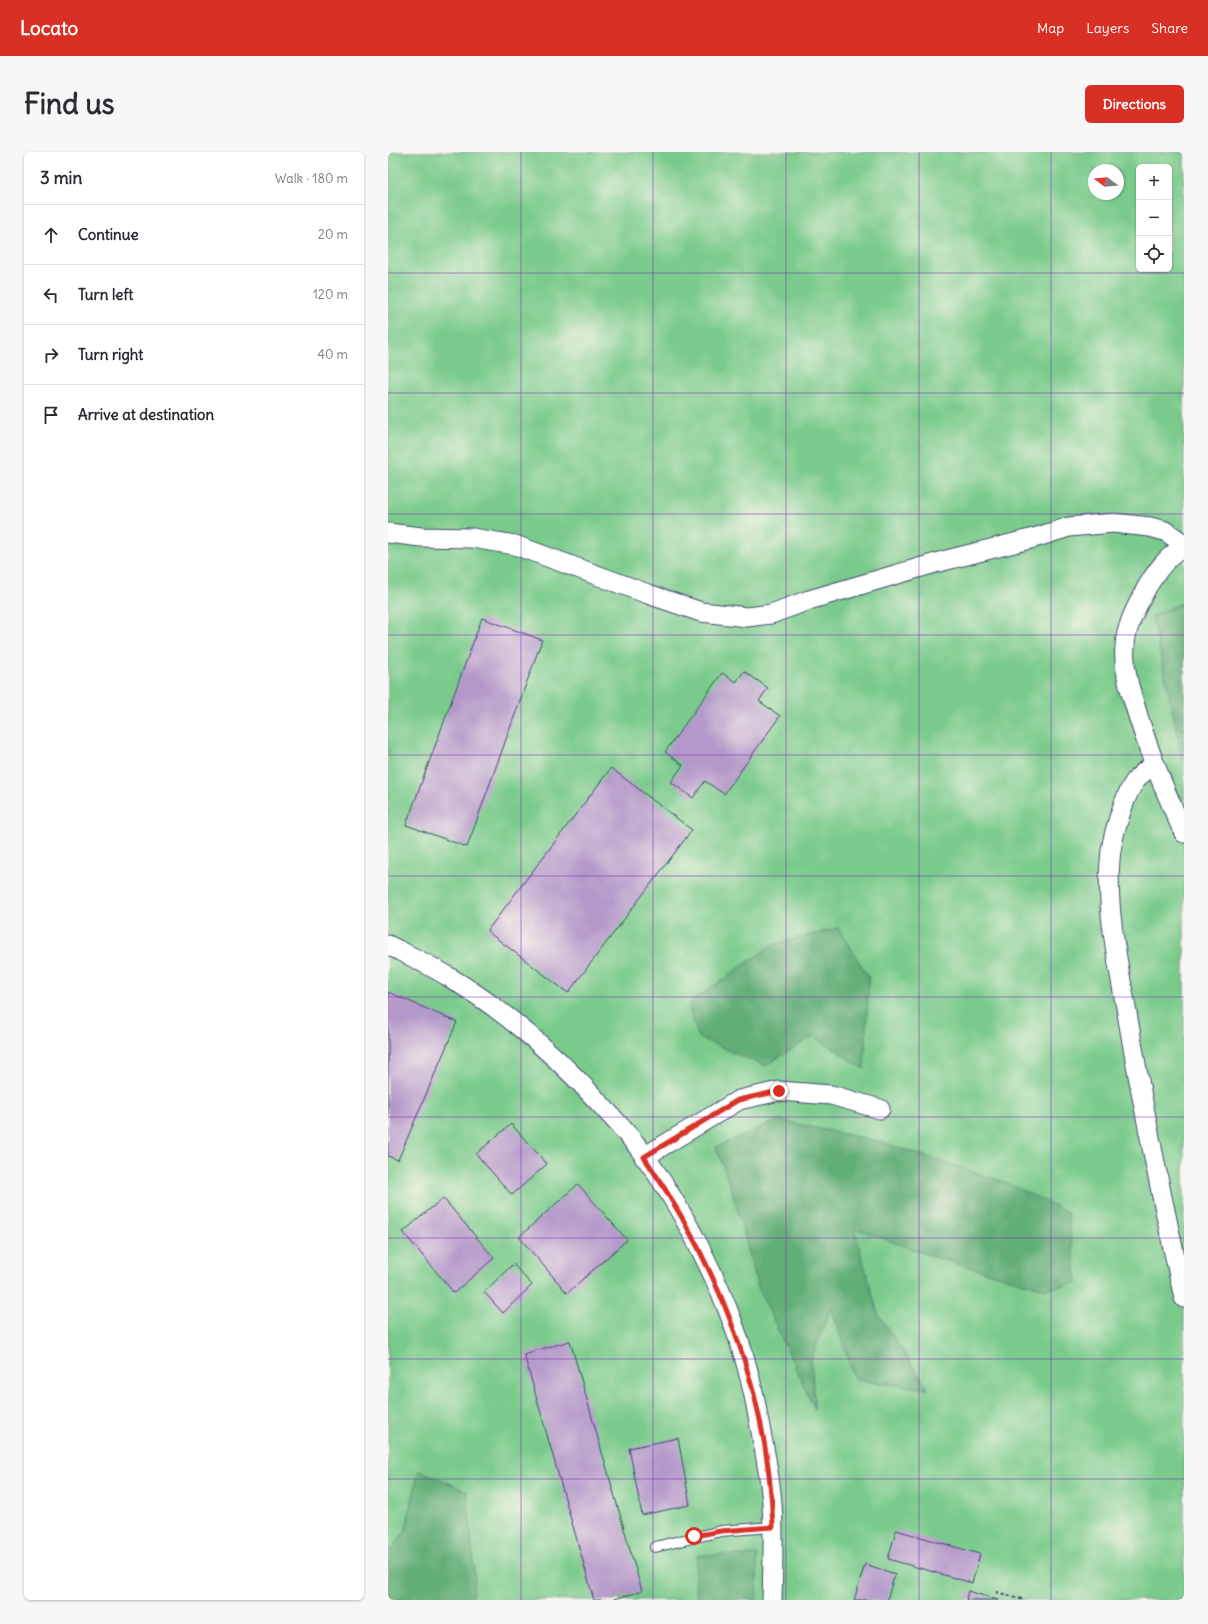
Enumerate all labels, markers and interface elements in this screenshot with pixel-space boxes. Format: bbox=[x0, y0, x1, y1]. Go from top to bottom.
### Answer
text: Locato bbox=[20, 16, 78, 40]
text: Map bbox=[1037, 19, 1064, 37]
text: Layers bbox=[1086, 19, 1129, 37]
text: Share bbox=[1151, 19, 1188, 37]
button: Directions bbox=[1085, 85, 1184, 123]
text: Find us bbox=[24, 86, 115, 122]
north arrow bbox=[1088, 164, 1124, 200]
map controls bbox=[1136, 164, 1172, 272]
button: + bbox=[1136, 164, 1172, 200]
text: 3 min bbox=[40, 167, 82, 189]
text: Walk · 180 m bbox=[275, 170, 348, 187]
button: − bbox=[1136, 200, 1172, 236]
icon: ahead bbox=[40, 224, 62, 246]
text: Continue bbox=[78, 225, 139, 244]
text: 20 m bbox=[318, 226, 348, 243]
button: locate bbox=[1136, 236, 1172, 272]
icon: left bbox=[40, 284, 62, 306]
text: Turn left bbox=[78, 285, 133, 304]
text: 120 m bbox=[313, 286, 348, 303]
icon: right bbox=[40, 344, 62, 366]
text: Turn right bbox=[78, 345, 143, 364]
text: 40 m bbox=[317, 346, 348, 363]
icon: arrive bbox=[40, 404, 62, 426]
text: Arrive at destination bbox=[78, 405, 214, 424]
route end bbox=[770, 1082, 788, 1100]
route start bbox=[685, 1527, 703, 1545]

